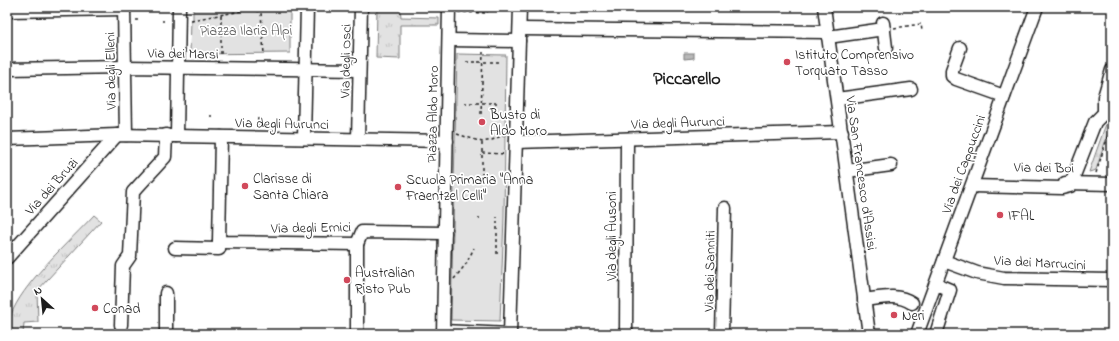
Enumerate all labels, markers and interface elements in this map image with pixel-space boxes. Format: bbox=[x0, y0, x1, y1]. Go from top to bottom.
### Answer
park label: Piazza Ilaria Alpi bbox=[200, 21, 292, 42]
street label: Via degli Osci bbox=[335, 24, 359, 99]
street label: Via degli Elleni bbox=[100, 32, 124, 111]
street label: Via dei Marsi bbox=[146, 43, 219, 66]
place label: Istituto Comprensivo Torquato Tasso bbox=[795, 45, 914, 82]
marker: Istituto Comprensivo Torquato Tasso bbox=[782, 57, 792, 67]
street label: Piazza Aldo Moro bbox=[422, 65, 445, 163]
district label: Piccarello bbox=[653, 67, 721, 93]
street label: Via San Francesco d'Assisi bbox=[839, 94, 882, 252]
place label: Busto di Aldo Moro bbox=[489, 105, 547, 142]
street label: Via degli Aurunci bbox=[630, 111, 725, 137]
street label: Via dei Cappuccini bbox=[936, 112, 992, 218]
street label: Via degli Aurunci bbox=[234, 113, 329, 137]
marker: Busto di Aldo Moro bbox=[477, 117, 487, 127]
street label: Via dei Bruzi bbox=[20, 154, 84, 221]
street label: Via dei Boi bbox=[1013, 157, 1074, 180]
place label: Clarisse di Santa Chiara bbox=[253, 169, 329, 206]
place label: Scuola Primaria "Anna Fraentzel Celli" bbox=[405, 170, 533, 207]
marker: Clarisse di Santa Chiara bbox=[240, 181, 250, 191]
marker: Scuola Primaria "Anna Fraentzel Celli" bbox=[393, 182, 403, 192]
street label: Via degli Ausoni bbox=[602, 191, 624, 282]
place label: IFAL bbox=[1008, 206, 1035, 227]
marker: IFAL bbox=[995, 210, 1005, 220]
street label: Via degli Ernici bbox=[270, 217, 351, 241]
street label: Via dei Sanniti bbox=[699, 230, 722, 313]
street label: Via dei Marrucini bbox=[992, 251, 1086, 276]
place label: Australian Risto Pub bbox=[355, 263, 415, 300]
marker: Australian Risto Pub bbox=[342, 275, 352, 285]
north arrow bbox=[22, 279, 62, 319]
text: N bbox=[31, 282, 45, 300]
place label: Conad bbox=[103, 299, 140, 320]
marker: Conad bbox=[90, 303, 100, 313]
place label: Neri bbox=[902, 306, 925, 327]
marker: Neri bbox=[889, 310, 899, 320]

